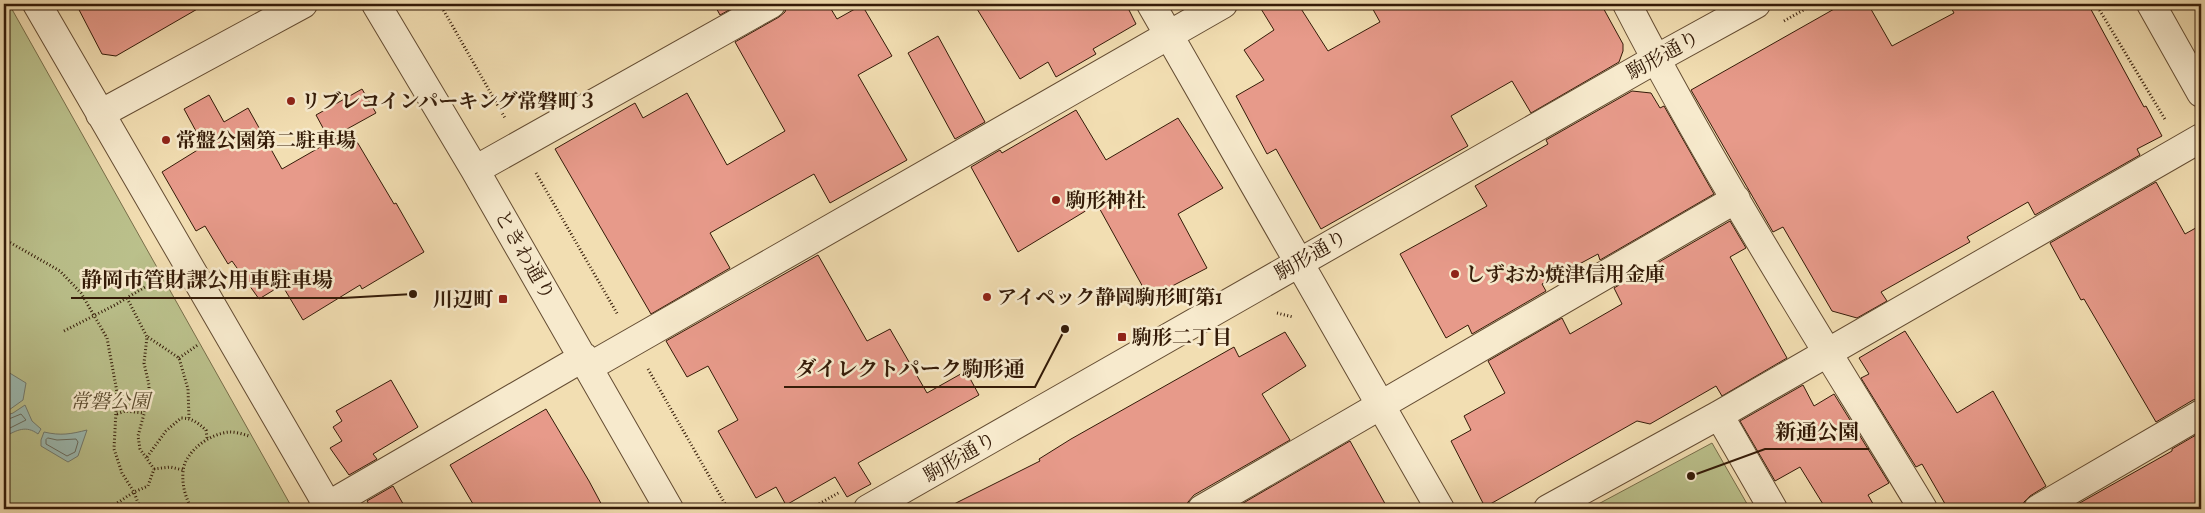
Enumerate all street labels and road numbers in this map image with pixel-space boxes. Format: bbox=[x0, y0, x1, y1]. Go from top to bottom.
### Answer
street label: 駒形通り bbox=[1621, 24, 1705, 86]
street label: ときわ通り bbox=[488, 205, 562, 305]
street label: 駒形通り bbox=[1270, 223, 1352, 287]
street label: 駒形通り bbox=[919, 425, 1001, 489]

